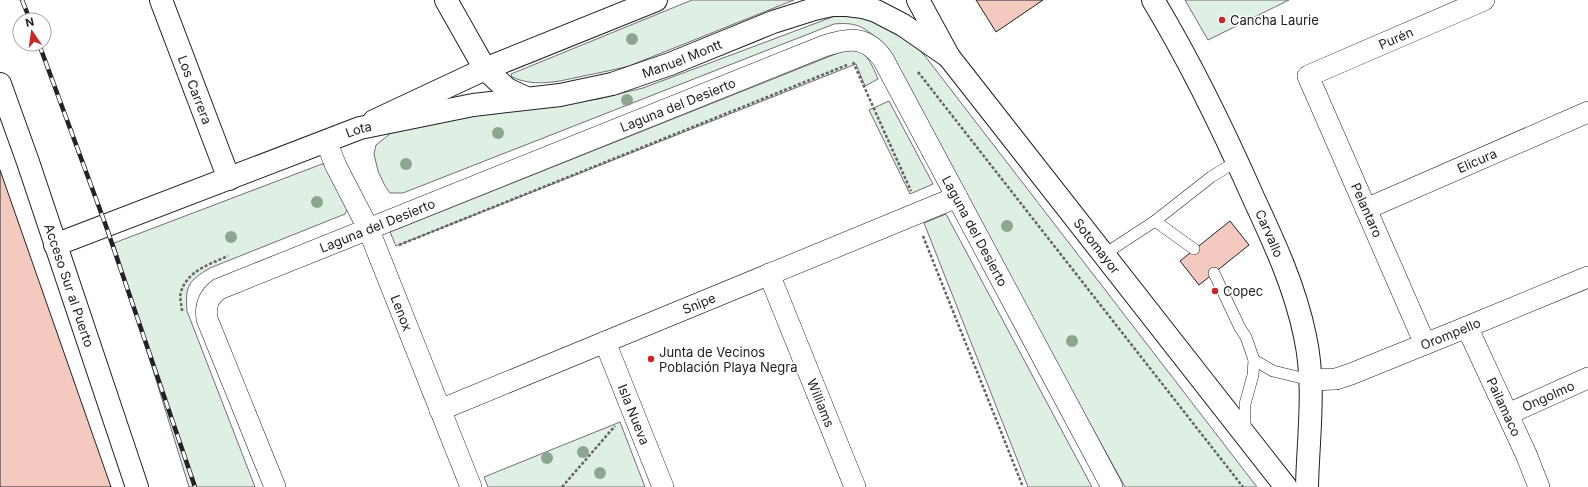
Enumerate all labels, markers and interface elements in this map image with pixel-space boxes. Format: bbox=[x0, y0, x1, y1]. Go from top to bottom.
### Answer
north arrow bbox=[12, 12, 52, 52]
place label: Cancha Laurie bbox=[1230, 12, 1319, 28]
text: N bbox=[24, 14, 35, 30]
marker: Cancha Laurie bbox=[1217, 15, 1227, 25]
street label: Purén bbox=[1376, 24, 1415, 53]
street label: Manuel Montt bbox=[640, 36, 724, 81]
street label: Los Carrera bbox=[175, 53, 215, 126]
street label: Laguna del Desierto bbox=[618, 74, 738, 135]
street label: Lota bbox=[343, 118, 373, 141]
street label: Elicura bbox=[1455, 145, 1499, 176]
street label: Laguna del Desierto bbox=[939, 173, 1011, 289]
street label: Pelantaro bbox=[1348, 180, 1386, 240]
street label: Laguna del Desierto bbox=[317, 195, 437, 256]
street label: Carvallo bbox=[1252, 207, 1287, 260]
street label: Sotomayor bbox=[1070, 215, 1124, 277]
street label: Acceso Sur al Puerto bbox=[41, 222, 98, 349]
place label: Copec bbox=[1223, 283, 1263, 299]
marker: Copec bbox=[1210, 286, 1220, 296]
street label: Snipe bbox=[680, 289, 718, 317]
street label: Lenox bbox=[387, 293, 416, 333]
street label: Orompello bbox=[1418, 314, 1483, 353]
place label: Junta de Vecinos Población Playa Negra bbox=[659, 344, 797, 375]
marker: Junta de Vecinos Población Playa Negra bbox=[646, 354, 656, 364]
street label: Pailamaco bbox=[1484, 375, 1525, 439]
street label: Williams bbox=[804, 376, 838, 430]
street label: Ongolmo bbox=[1519, 377, 1577, 415]
street label: Isla Nueva bbox=[615, 382, 653, 447]

